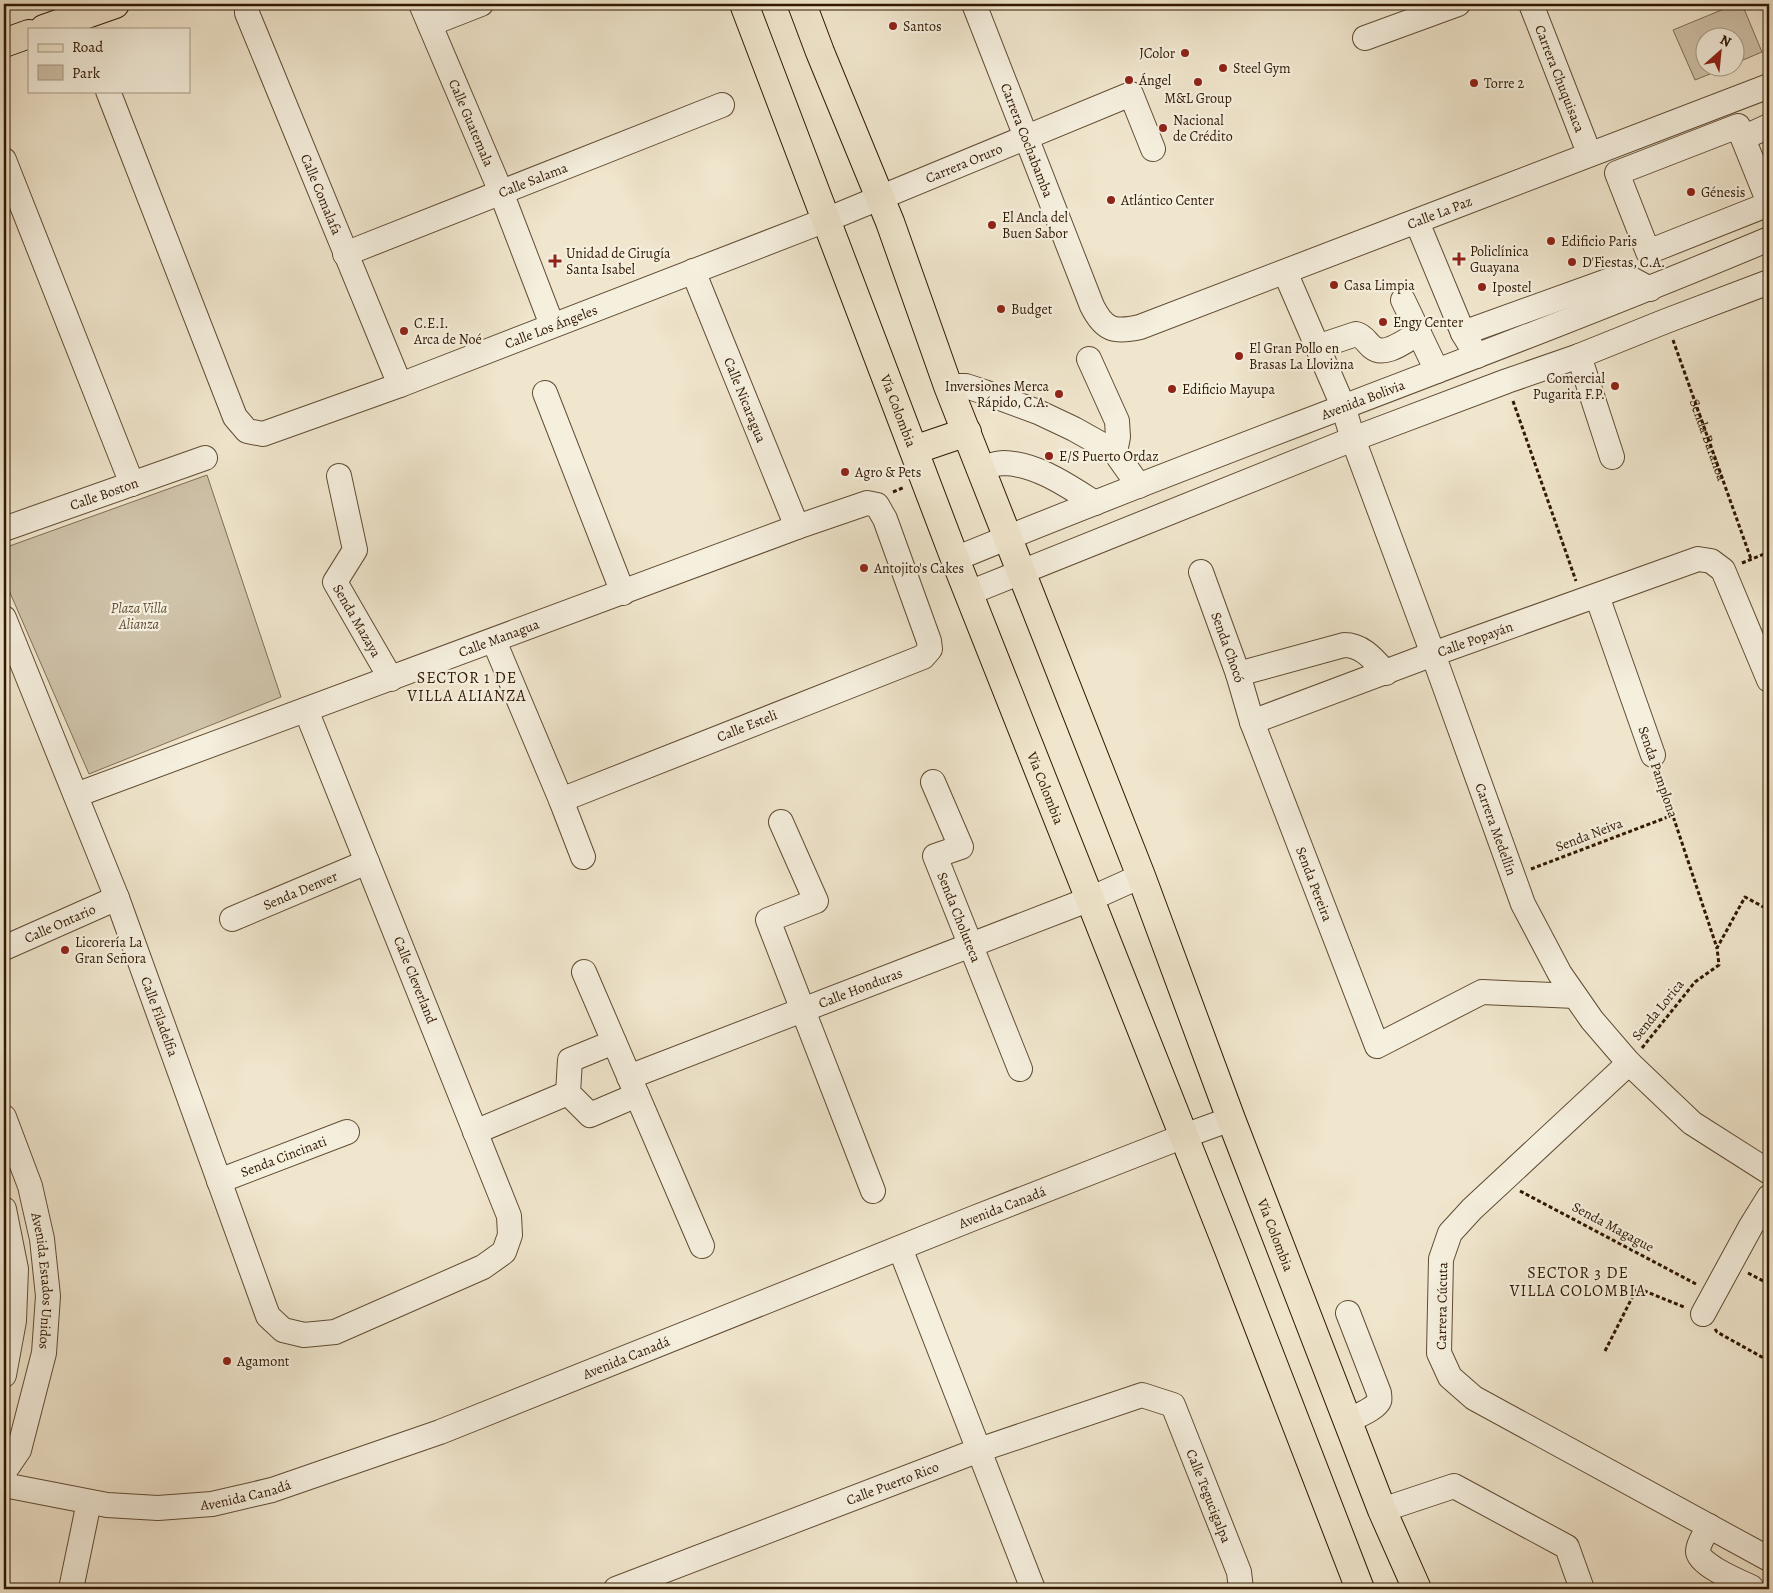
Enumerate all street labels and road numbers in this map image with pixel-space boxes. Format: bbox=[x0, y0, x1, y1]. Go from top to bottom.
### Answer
street label: Carrera Chuquisaca bbox=[1531, 22, 1590, 135]
street label: Calle Guatemala bbox=[444, 76, 499, 170]
street label: Carrera Cochabamba bbox=[996, 80, 1058, 200]
street label: Carrera Oruro bbox=[922, 139, 1005, 187]
street label: Calle Comalafa bbox=[296, 151, 347, 238]
street label: Calle Salama bbox=[495, 157, 571, 202]
street label: Calle La Paz bbox=[1404, 191, 1475, 233]
street label: Calle Los Ángeles bbox=[502, 300, 600, 353]
street label: Calle Nicaragua bbox=[720, 354, 771, 446]
street label: Vía Colombia bbox=[876, 371, 921, 450]
street label: Avenida Bolivia bbox=[1317, 375, 1408, 424]
street label: Senda Baranoa bbox=[1685, 396, 1732, 484]
street label: Calle Boston bbox=[67, 473, 141, 515]
street label: Senda Mazaya bbox=[329, 581, 386, 661]
street label: Senda Chocó bbox=[1207, 609, 1249, 685]
street label: Calle Managua bbox=[456, 614, 542, 662]
street label: Calle Popayán bbox=[1435, 617, 1516, 661]
street label: Calle Esteli bbox=[714, 705, 780, 747]
street label: Senda Pamplona bbox=[1633, 724, 1683, 821]
street label: Vía Colombia bbox=[1022, 748, 1069, 827]
street label: Carrera Medellín bbox=[1471, 780, 1521, 878]
street label: Senda Neiva bbox=[1553, 813, 1626, 856]
street label: Senda Pereira bbox=[1291, 844, 1338, 924]
street label: Senda Denver bbox=[260, 866, 341, 914]
street label: Senda Choluteca bbox=[933, 869, 986, 965]
street label: Calle Ontario bbox=[21, 899, 98, 947]
street label: Calle Cleverland bbox=[389, 934, 441, 1027]
street label: Calle Honduras bbox=[816, 963, 905, 1013]
street label: Calle Filadelfia bbox=[137, 974, 183, 1060]
street label: Senda Lorica bbox=[1627, 975, 1689, 1045]
street label: Senda Cincinati bbox=[238, 1131, 329, 1181]
street label: Avenida Canadá bbox=[955, 1181, 1049, 1233]
street label: Vía Colombia bbox=[1253, 1195, 1299, 1274]
street label: Senda Magague bbox=[1569, 1197, 1657, 1257]
street label: Avenida Estados Unidos bbox=[27, 1210, 58, 1350]
street label: Carrera Cúcuta bbox=[1432, 1262, 1452, 1350]
street label: Avenida Canadá bbox=[579, 1331, 673, 1384]
street label: Calle Tegucigalpa bbox=[1182, 1446, 1236, 1546]
street label: Calle Puerto Rico bbox=[843, 1457, 941, 1509]
street label: Avenida Canadá bbox=[199, 1475, 294, 1514]

